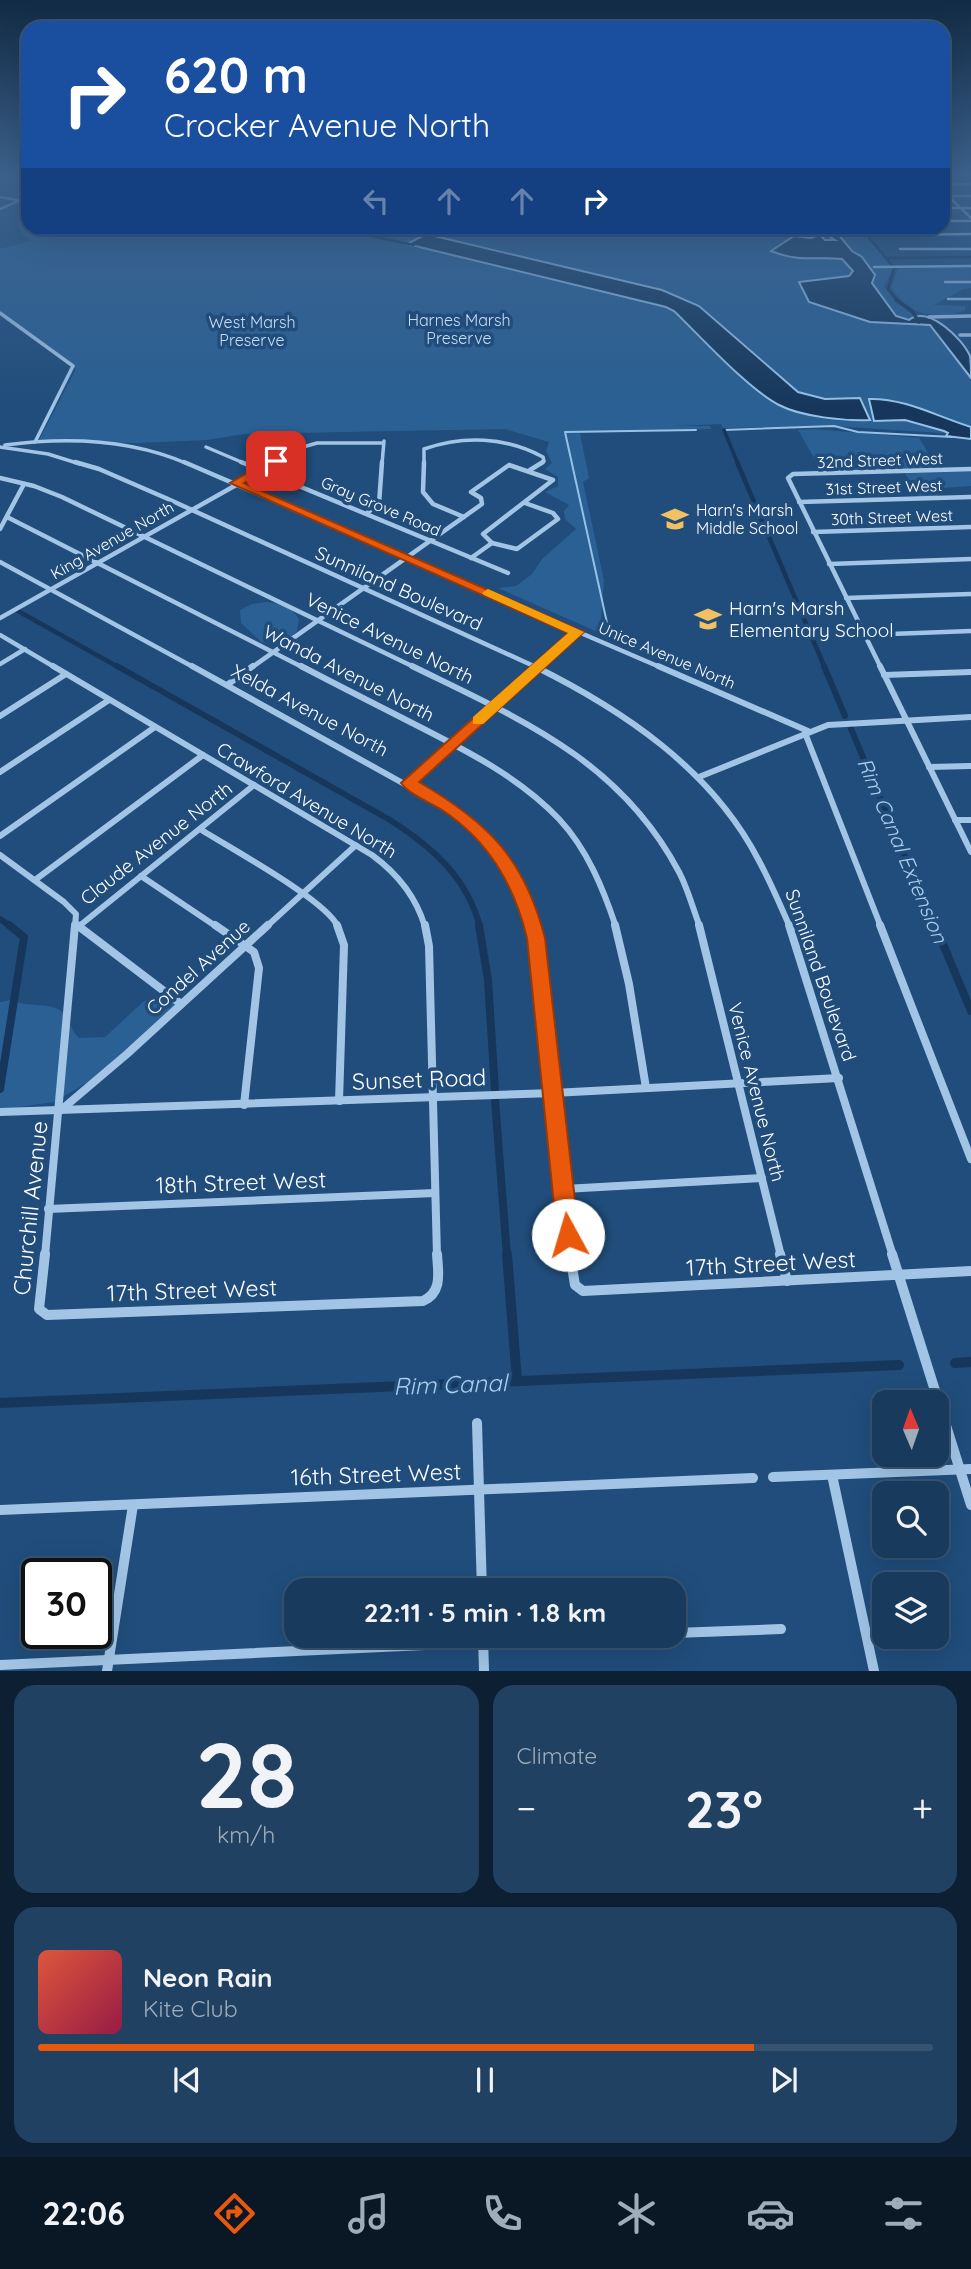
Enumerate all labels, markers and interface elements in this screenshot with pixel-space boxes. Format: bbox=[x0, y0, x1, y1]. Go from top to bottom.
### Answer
text: 620 m bbox=[164, 44, 308, 105]
icon: right bbox=[49, 49, 140, 140]
text: Crocker Avenue North bbox=[164, 105, 490, 145]
icon: left bbox=[357, 182, 395, 220]
icon: ahead bbox=[430, 182, 468, 220]
icon: ahead bbox=[503, 182, 541, 220]
icon: right bbox=[576, 182, 614, 220]
park label: Harnes Marsh Preserve bbox=[407, 310, 511, 348]
park label: West Marsh Preserve bbox=[208, 312, 296, 350]
pin bbox=[246, 431, 306, 491]
icon: arrive bbox=[257, 442, 295, 480]
street label: 32nd Street West bbox=[817, 448, 943, 472]
street label: Gray Grove Road bbox=[318, 472, 444, 540]
street label: 31st Street West bbox=[825, 475, 943, 499]
street label: King Avenue North bbox=[47, 497, 177, 583]
place label: Harn's Marsh Middle School bbox=[696, 500, 798, 538]
school or university icon: Harn's Marsh Middle School bbox=[660, 504, 690, 534]
street label: 30th Street West bbox=[831, 505, 953, 529]
street label: Sunniland Boulevard bbox=[312, 540, 486, 636]
street label: Venice Avenue North bbox=[302, 587, 478, 689]
place label: Harn's Marsh Elementary School bbox=[729, 596, 894, 642]
school or university icon: Harn's Marsh Elementary School bbox=[693, 604, 723, 634]
street label: Unice Avenue North bbox=[596, 617, 738, 693]
street label: Wanda Avenue North bbox=[259, 619, 439, 727]
street label: Xelda Avenue North bbox=[227, 658, 393, 762]
street label: Crawford Avenue North bbox=[212, 737, 402, 863]
water label: Rim Canal Extension bbox=[852, 753, 954, 947]
street label: Claude Avenue North bbox=[75, 776, 237, 910]
street label: Sunniland Boulevard bbox=[780, 886, 862, 1064]
street label: Condel Avenue bbox=[141, 914, 255, 1020]
street label: Venice Avenue North bbox=[723, 1000, 791, 1184]
street label: Sunset Road bbox=[351, 1062, 487, 1096]
street label: Churchill Avenue bbox=[6, 1119, 54, 1297]
street label: 18th Street West bbox=[155, 1165, 327, 1199]
position arrow bbox=[531, 1198, 605, 1272]
street label: 17th Street West bbox=[685, 1244, 857, 1282]
street label: 17th Street West bbox=[107, 1273, 278, 1307]
water label: Rim Canal bbox=[393, 1367, 510, 1401]
north arrow bbox=[872, 1390, 948, 1466]
map controls bbox=[872, 1390, 949, 1649]
street label: 16th Street West bbox=[290, 1457, 462, 1491]
button: search bbox=[872, 1481, 949, 1558]
speed limit sign: 30 bbox=[21, 1558, 112, 1649]
button: layers bbox=[872, 1572, 949, 1649]
text: 22:11 · 5 min · 1.8 km bbox=[364, 1596, 606, 1629]
text: 28 bbox=[195, 1717, 297, 1831]
text: Climate bbox=[517, 1741, 597, 1770]
text: 23° bbox=[685, 1776, 763, 1841]
text: − bbox=[517, 1784, 536, 1832]
text: + bbox=[912, 1784, 933, 1832]
text: km/h bbox=[217, 1820, 275, 1849]
text: Neon Rain bbox=[143, 1961, 272, 1994]
text: Kite Club bbox=[143, 1994, 238, 2023]
icon: previous bbox=[168, 2061, 206, 2099]
icon: pause bbox=[466, 2061, 504, 2099]
icon: next bbox=[765, 2061, 803, 2099]
icon: directions bbox=[210, 2189, 259, 2238]
icon: music bbox=[344, 2189, 393, 2238]
icon: phone bbox=[478, 2189, 527, 2238]
icon: climate bbox=[612, 2189, 661, 2238]
icon: car bbox=[746, 2189, 795, 2238]
icon: filters bbox=[879, 2189, 928, 2238]
text: 22:06 bbox=[42, 2193, 125, 2233]

